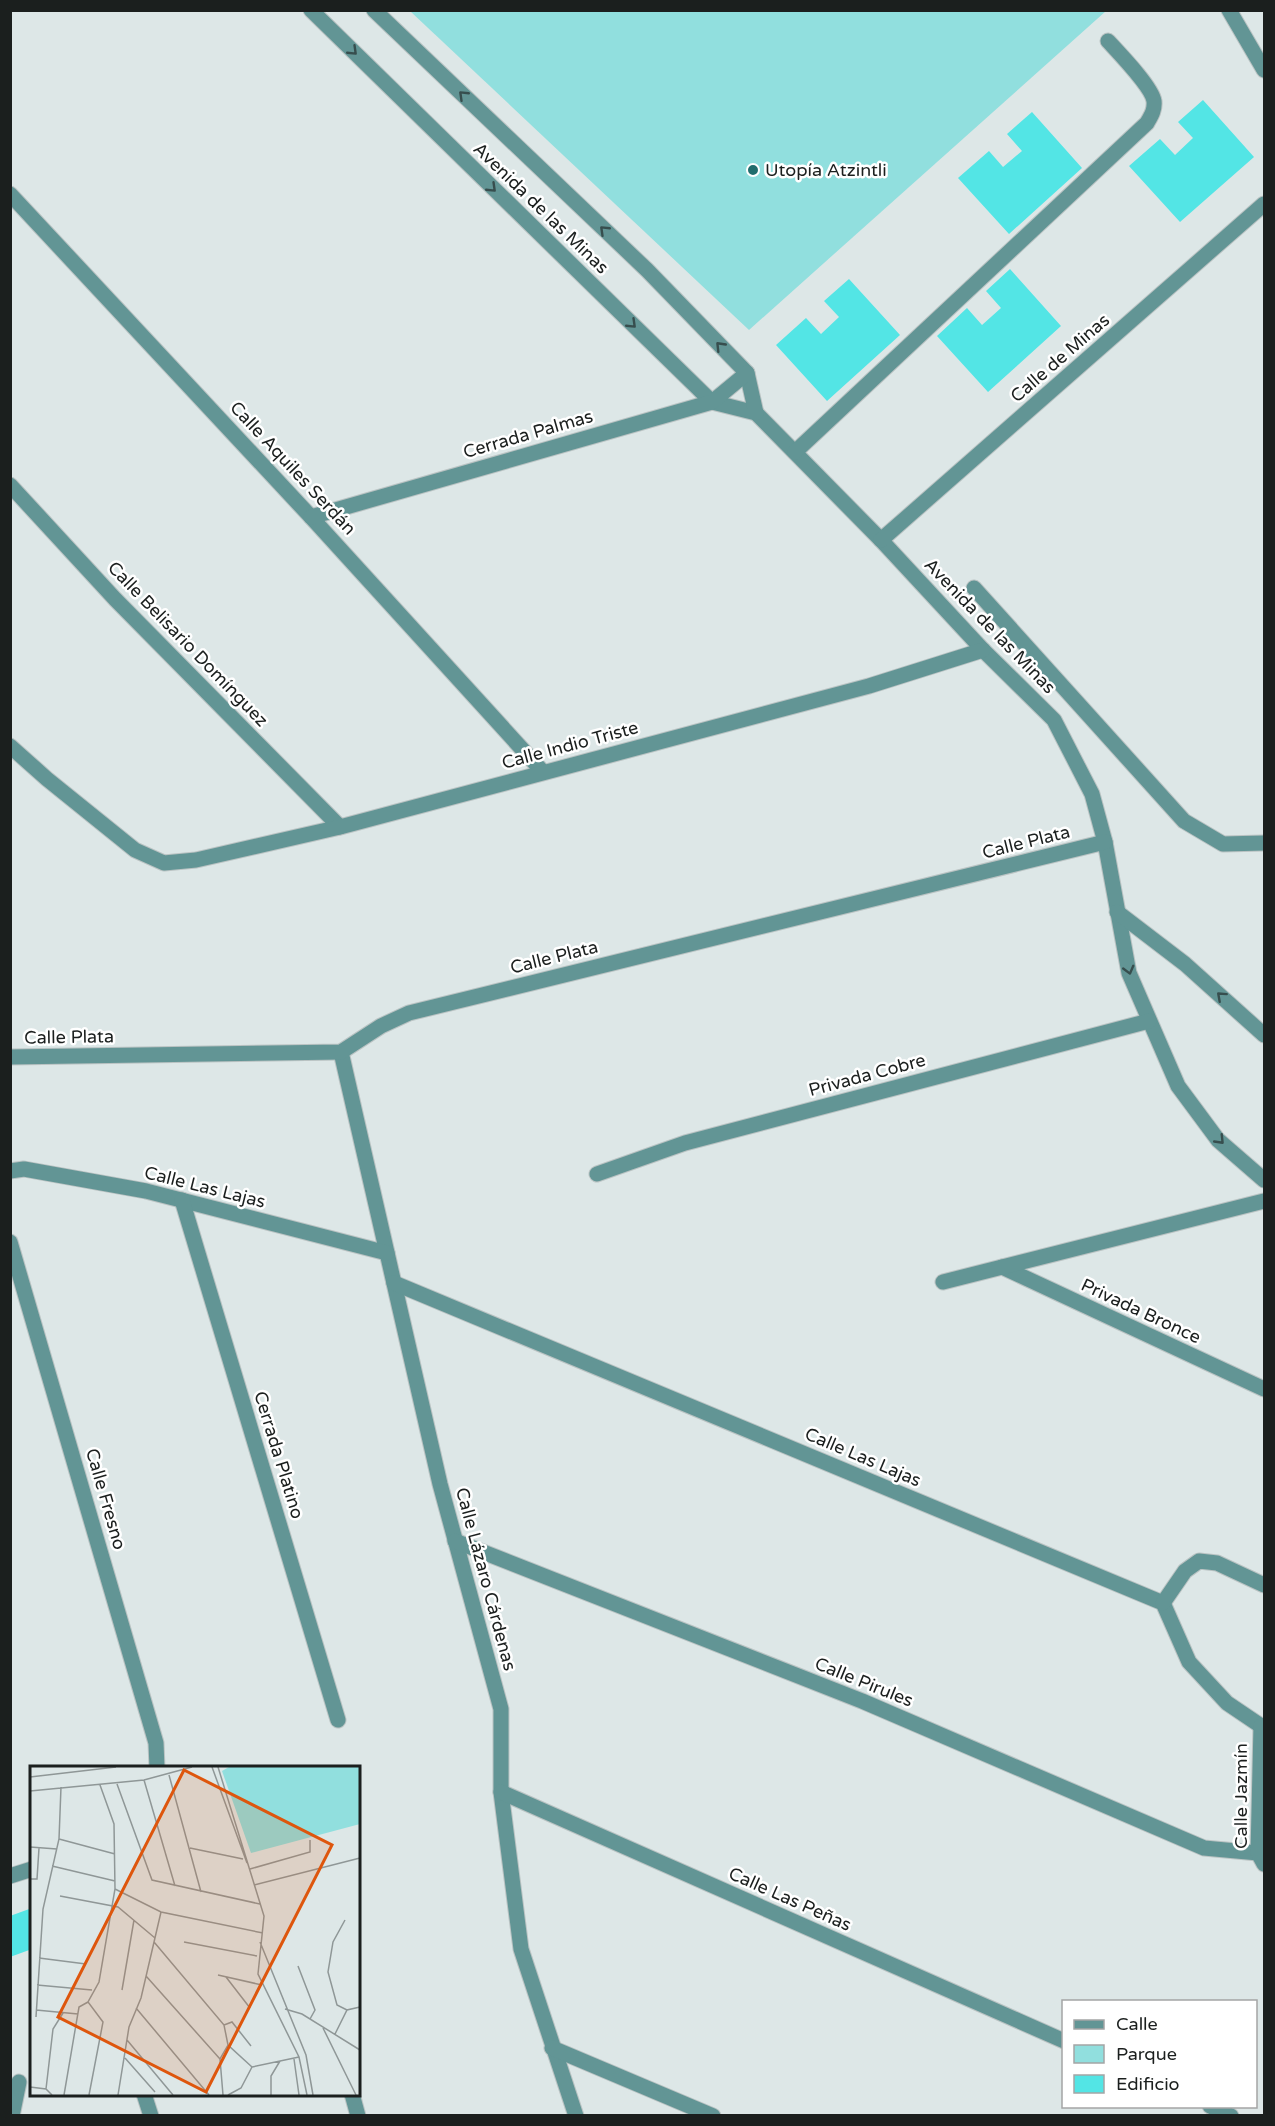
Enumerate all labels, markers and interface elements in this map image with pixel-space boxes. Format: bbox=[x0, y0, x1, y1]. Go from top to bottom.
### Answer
one-way arrow bbox=[345, 44, 356, 55]
one-way arrow bbox=[459, 92, 470, 103]
street label: Avenida de las Minas bbox=[469, 138, 613, 278]
place label: Utopía Atzintli bbox=[765, 159, 887, 181]
marker: Utopía Atzintli bbox=[746, 163, 760, 177]
one-way arrow bbox=[485, 180, 496, 191]
one-way arrow bbox=[601, 226, 611, 237]
street label: Calle de Minas bbox=[1006, 309, 1114, 407]
one-way arrow bbox=[625, 317, 635, 328]
one-way arrow bbox=[717, 342, 728, 353]
street label: Calle Aquiles Serdán bbox=[225, 397, 361, 539]
street label: Cerrada Palmas bbox=[461, 405, 595, 463]
street label: Avenida de las Minas bbox=[920, 554, 1060, 698]
street label: Calle Belisario Domínguez bbox=[103, 557, 273, 731]
street label: Calle Indio Triste bbox=[499, 716, 641, 774]
street label: Calle Plata bbox=[980, 820, 1072, 864]
street label: Calle Plata bbox=[508, 935, 600, 979]
one-way arrow bbox=[1122, 964, 1134, 974]
one-way arrow bbox=[1217, 992, 1228, 1003]
street label: Calle Plata bbox=[24, 1025, 114, 1049]
street label: Privada Cobre bbox=[806, 1049, 928, 1101]
one-way arrow bbox=[1213, 1134, 1224, 1144]
street label: Calle Las Lajas bbox=[142, 1161, 268, 1213]
street label: Privada Bronce bbox=[1078, 1274, 1204, 1348]
street label: Cerrada Platino bbox=[249, 1389, 309, 1521]
street label: Calle Las Lajas bbox=[802, 1423, 924, 1491]
street label: Calle Fresno bbox=[81, 1446, 131, 1552]
street label: Calle Lázaro Cárdenas bbox=[451, 1485, 521, 1673]
street label: Calle Pirules bbox=[812, 1652, 916, 1712]
street label: Calle Jazmín bbox=[1230, 1743, 1252, 1849]
inset map bbox=[30, 1766, 360, 2096]
street label: Calle Las Peñas bbox=[725, 1862, 855, 1936]
legend bbox=[1062, 2000, 1257, 2108]
text: Calle bbox=[1116, 2013, 1158, 2035]
text: Parque bbox=[1116, 2043, 1177, 2065]
text: Edificio bbox=[1116, 2073, 1180, 2095]

